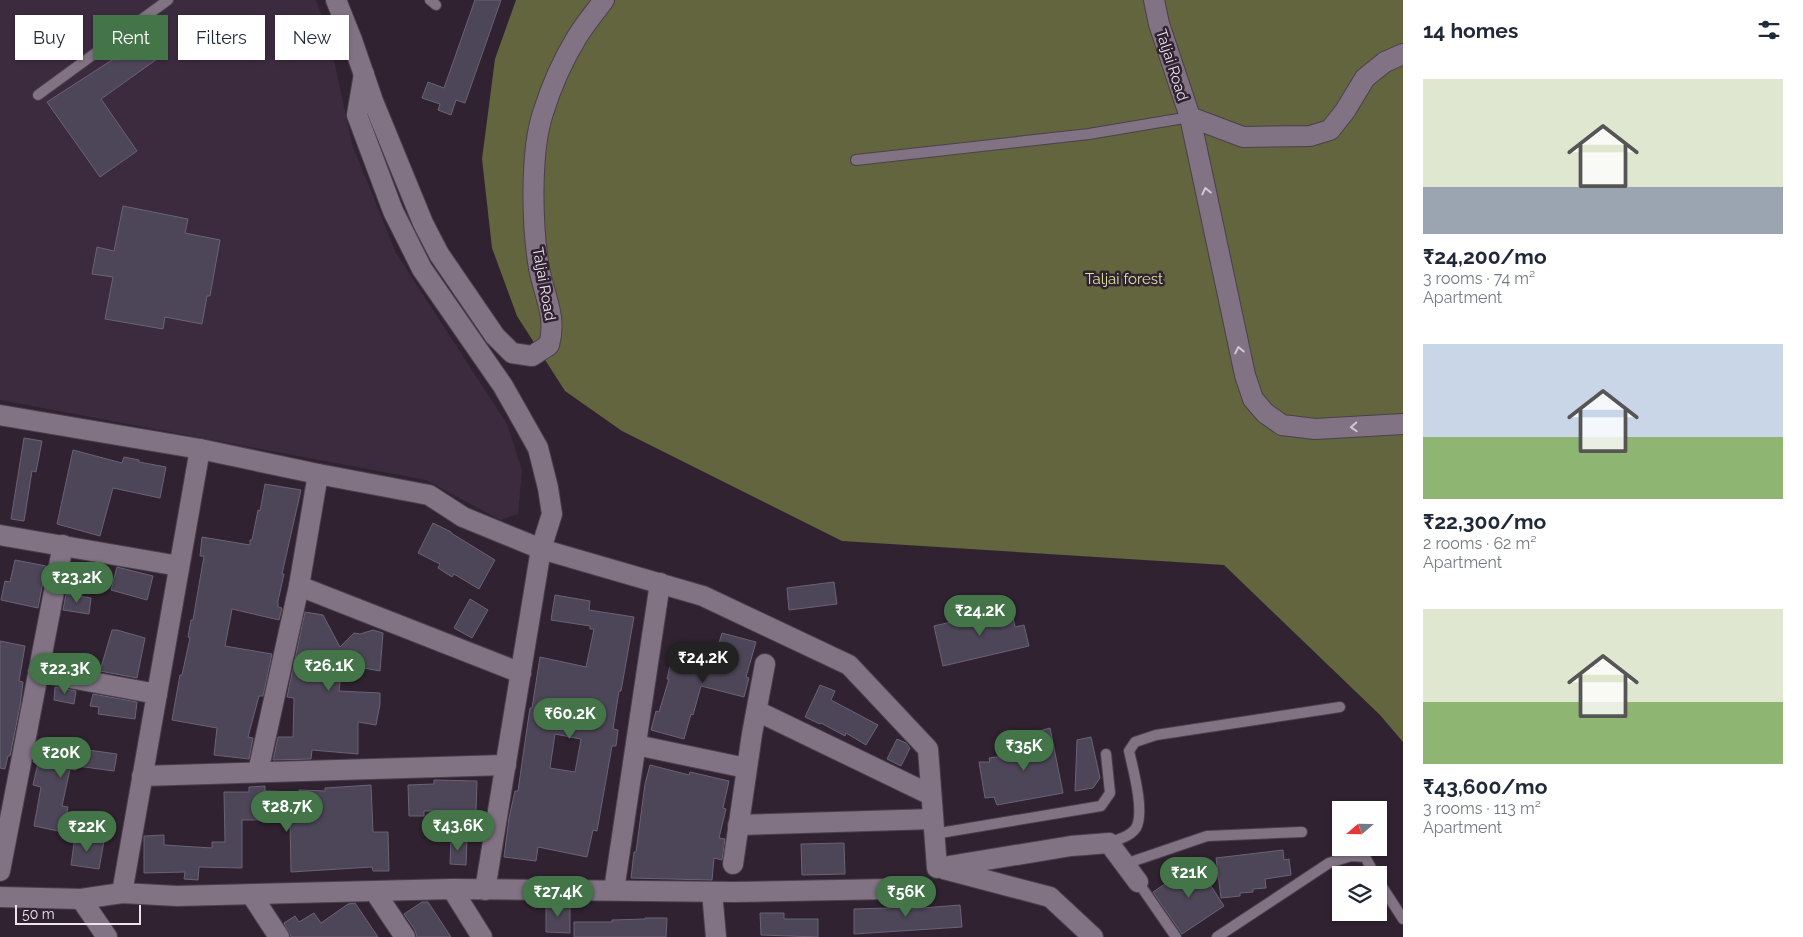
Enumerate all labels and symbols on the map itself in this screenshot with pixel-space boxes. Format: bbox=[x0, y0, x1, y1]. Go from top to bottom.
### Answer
street label: Taljai Road bbox=[1152, 27, 1192, 103]
one-way arrow bbox=[1201, 187, 1211, 196]
street label: Taljai Road bbox=[529, 246, 559, 322]
park label: Taljai forest bbox=[1085, 270, 1163, 288]
one-way arrow bbox=[1235, 346, 1245, 355]
one-way arrow bbox=[1350, 421, 1358, 432]
pin: ₹23.2K bbox=[36, 562, 118, 604]
pin: ₹24.2K bbox=[939, 594, 1021, 637]
pin: ₹24.2K bbox=[662, 642, 744, 684]
pin: ₹26.1K bbox=[288, 650, 370, 692]
pin: ₹22.3K bbox=[24, 652, 106, 695]
pin: ₹60.2K bbox=[529, 698, 611, 740]
pin: ₹35K bbox=[994, 730, 1054, 772]
pin: ₹20K bbox=[31, 736, 91, 779]
pin: ₹28.7K bbox=[246, 790, 328, 833]
north arrow bbox=[1332, 801, 1388, 856]
pin: ₹22K bbox=[57, 810, 117, 853]
pin: ₹43.6K bbox=[417, 810, 499, 852]
pin: ₹21K bbox=[1159, 856, 1219, 899]
pin: ₹27.4K bbox=[517, 876, 599, 918]
pin: ₹56K bbox=[876, 876, 936, 918]
scale bar bbox=[15, 902, 141, 925]

